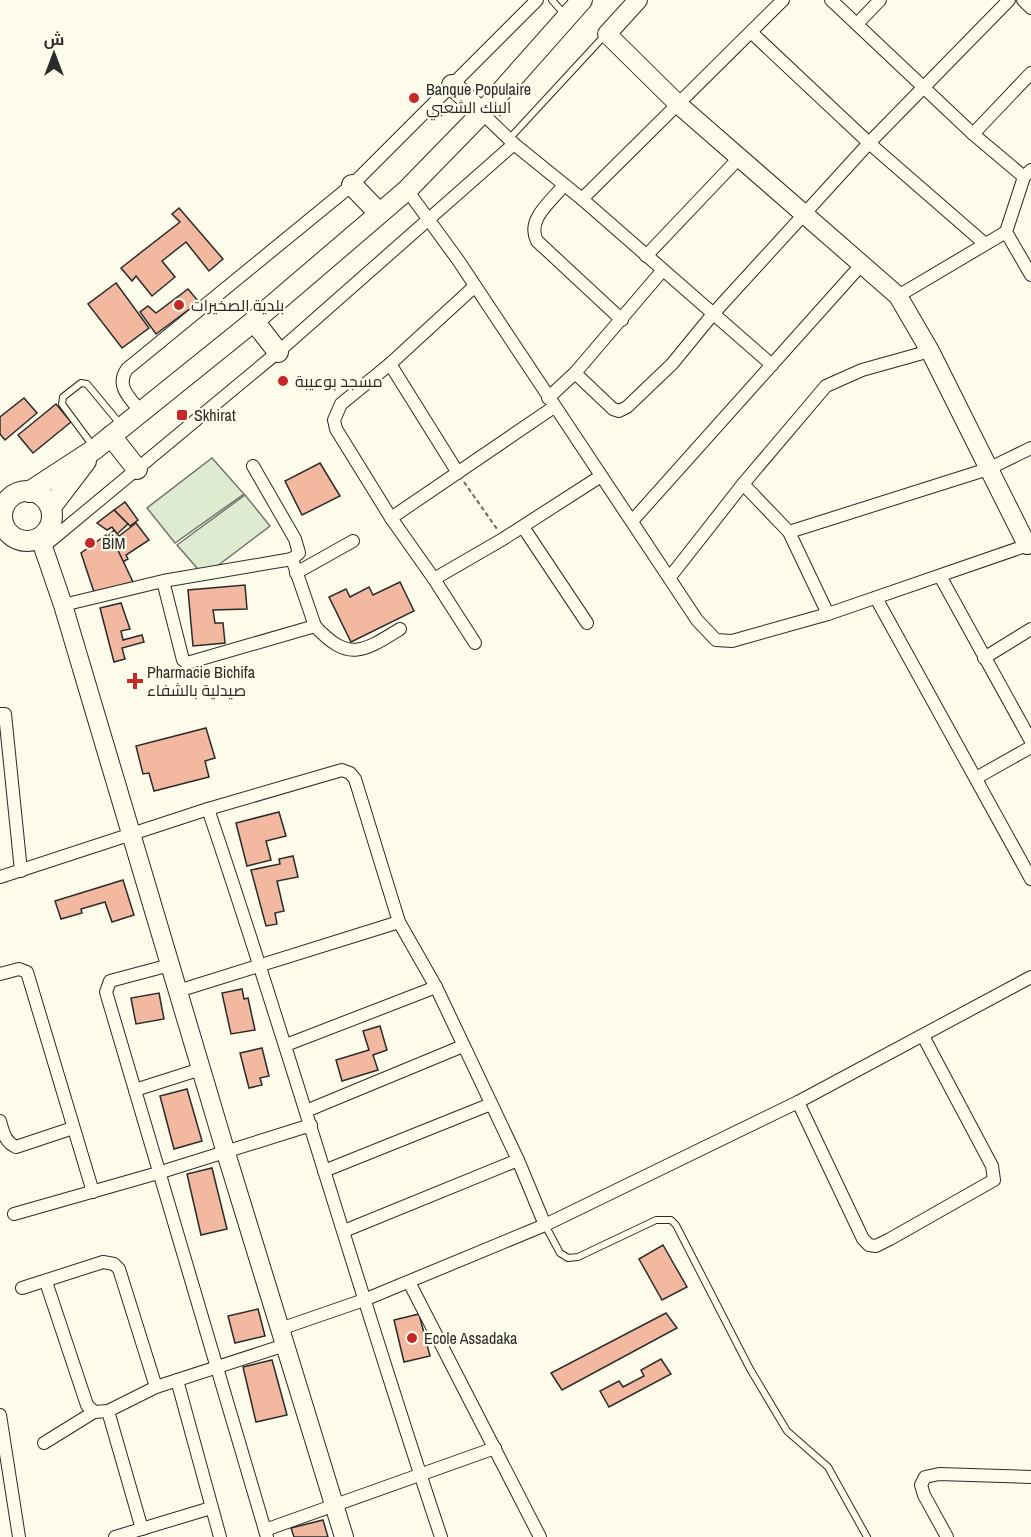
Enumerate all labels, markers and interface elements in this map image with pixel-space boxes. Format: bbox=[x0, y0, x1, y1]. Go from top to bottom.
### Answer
north arrow bbox=[24, 24, 84, 84]
text: ش bbox=[44, 28, 64, 50]
place label: Banque Populaire البنك الشعبي bbox=[426, 78, 531, 121]
marker: Banque Populaire البنك الشعبي bbox=[407, 91, 421, 105]
place label: بلدية الصخيرات bbox=[191, 294, 284, 316]
marker: بلدية الصخيرات bbox=[172, 298, 186, 312]
place label: مسجد بوعيبة bbox=[295, 370, 383, 392]
marker: مسجد بوعيبة bbox=[276, 374, 290, 388]
place label: Skhirat bbox=[194, 404, 236, 426]
marker: Skhirat bbox=[175, 408, 189, 422]
place label: BİM bbox=[102, 532, 125, 554]
marker: BİM bbox=[83, 536, 97, 550]
place label: Pharmacie Bichifa صيدلية بالشفاء bbox=[147, 661, 256, 701]
marker: Pharmacie Bichifa صيدلية بالشفاء bbox=[128, 674, 142, 688]
place label: Ecole Assadaka bbox=[424, 1327, 518, 1349]
marker: Ecole Assadaka bbox=[405, 1331, 419, 1345]

